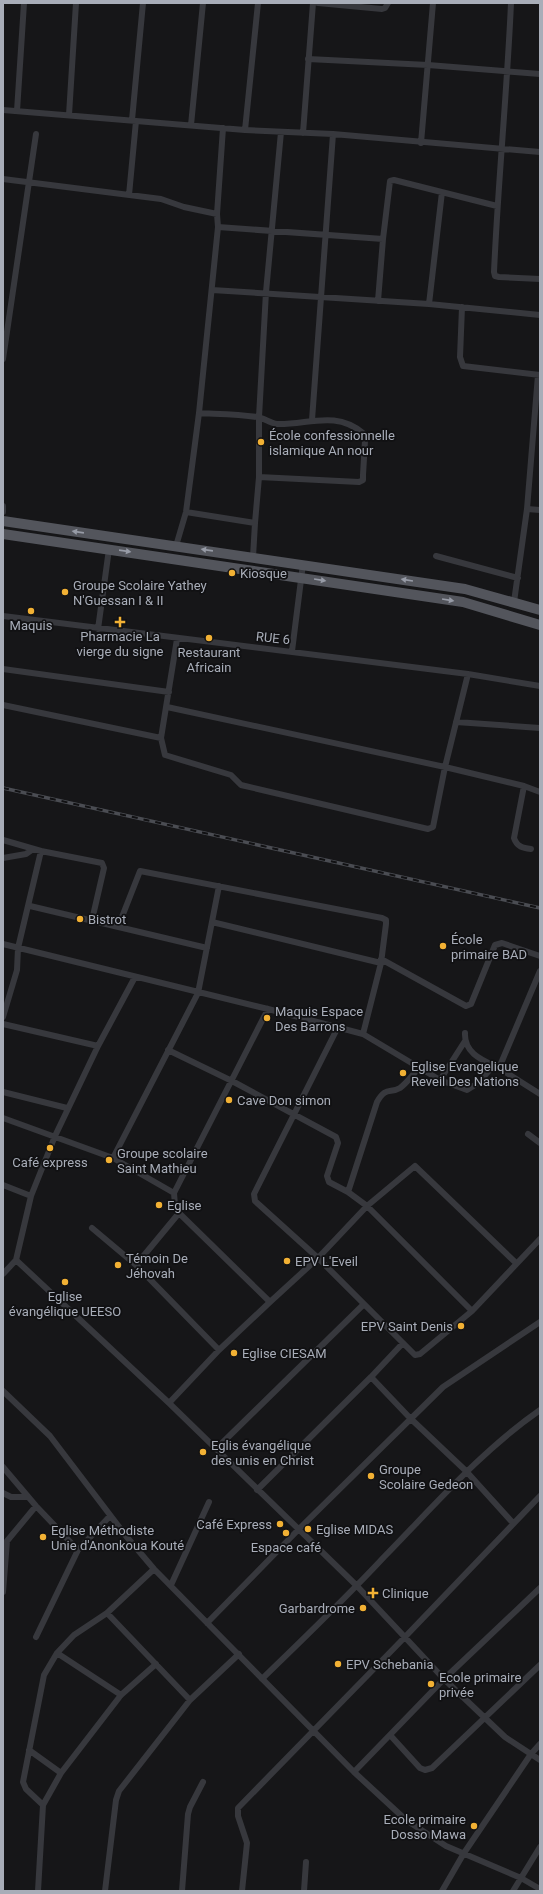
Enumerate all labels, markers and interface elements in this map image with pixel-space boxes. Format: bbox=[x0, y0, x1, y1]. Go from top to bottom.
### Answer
place label: École confessionnelle islamique An nour bbox=[269, 428, 395, 458]
marker: École confessionnelle islamique An nour bbox=[256, 437, 266, 447]
one-way arrow bbox=[72, 529, 84, 535]
one-way arrow bbox=[201, 547, 213, 553]
one-way arrow bbox=[119, 548, 131, 554]
place label: Kiosque bbox=[240, 566, 287, 581]
marker: Kiosque bbox=[227, 568, 237, 578]
one-way arrow bbox=[313, 577, 326, 583]
one-way arrow bbox=[401, 577, 413, 583]
place label: Groupe Scolaire Yathey N'Guessan I & II bbox=[73, 578, 207, 608]
marker: Groupe Scolaire Yathey N'Guessan I & II bbox=[60, 587, 70, 597]
one-way arrow bbox=[442, 597, 454, 603]
marker: Maquis bbox=[26, 606, 36, 616]
marker: Pharmacie La vierge du signe bbox=[115, 617, 125, 627]
place label: Maquis bbox=[10, 618, 53, 633]
place label: Pharmacie La vierge du signe bbox=[76, 629, 164, 659]
street label: RUE 6 bbox=[255, 629, 291, 647]
marker: Restaurant Africain bbox=[204, 633, 214, 643]
place label: Restaurant Africain bbox=[178, 645, 240, 675]
place label: Bistrot bbox=[88, 912, 126, 927]
marker: Bistrot bbox=[75, 914, 85, 924]
place label: École primaire BAD bbox=[451, 932, 527, 962]
marker: École primaire BAD bbox=[438, 941, 448, 951]
place label: Maquis Espace Des Barrons bbox=[275, 1004, 363, 1034]
marker: Maquis Espace Des Barrons bbox=[262, 1013, 272, 1023]
place label: Eglise Evangelique Reveil Des Nations bbox=[411, 1059, 519, 1089]
marker: Eglise Evangelique Reveil Des Nations bbox=[398, 1068, 408, 1078]
place label: Cave Don simon bbox=[237, 1093, 331, 1108]
marker: Cave Don simon bbox=[224, 1095, 234, 1105]
marker: Café express bbox=[45, 1143, 55, 1153]
place label: Groupe scolaire Saint Mathieu bbox=[117, 1146, 208, 1176]
place label: Café express bbox=[12, 1155, 88, 1170]
marker: Groupe scolaire Saint Mathieu bbox=[104, 1155, 114, 1165]
place label: Eglise bbox=[167, 1198, 202, 1213]
marker: Eglise bbox=[154, 1200, 164, 1210]
place label: Témoin De Jéhovah bbox=[126, 1251, 188, 1281]
place label: EPV L'Eveil bbox=[295, 1254, 358, 1269]
marker: EPV L'Eveil bbox=[282, 1256, 292, 1266]
marker: Témoin De Jéhovah bbox=[113, 1260, 123, 1270]
marker: Eglise évangélique UEESO bbox=[60, 1277, 70, 1287]
place label: Eglise évangélique UEESO bbox=[9, 1289, 121, 1319]
place label: EPV Saint Denis bbox=[361, 1319, 453, 1334]
marker: EPV Saint Denis bbox=[456, 1321, 466, 1331]
place label: Eglise CIESAM bbox=[242, 1346, 327, 1361]
marker: Eglise CIESAM bbox=[229, 1348, 239, 1358]
place label: Eglis évangélique des unis en Christ bbox=[211, 1438, 314, 1468]
marker: Eglis évangélique des unis en Christ bbox=[198, 1447, 208, 1457]
place label: Groupe Scolaire Gedeon bbox=[379, 1462, 473, 1492]
marker: Groupe Scolaire Gedeon bbox=[366, 1471, 376, 1481]
place label: Café Express bbox=[196, 1517, 272, 1532]
marker: Café Express bbox=[275, 1519, 285, 1529]
place label: Eglise MIDAS bbox=[316, 1522, 393, 1537]
place label: Eglise Méthodiste Unie d'Anonkoua Kouté bbox=[51, 1523, 184, 1553]
marker: Eglise MIDAS bbox=[303, 1524, 313, 1534]
marker: Espace café bbox=[281, 1528, 291, 1538]
marker: Eglise Méthodiste Unie d'Anonkoua Kouté bbox=[38, 1532, 48, 1542]
place label: Espace café bbox=[251, 1540, 321, 1555]
place label: Clinique bbox=[382, 1586, 429, 1601]
marker: Clinique bbox=[367, 1587, 379, 1599]
place label: Garbardrome bbox=[279, 1601, 355, 1616]
marker: Garbardrome bbox=[358, 1603, 368, 1613]
place label: EPV Schebania bbox=[346, 1657, 433, 1672]
marker: EPV Schebania bbox=[333, 1659, 343, 1669]
place label: Ecole primaire privée bbox=[439, 1670, 522, 1700]
marker: Ecole primaire privée bbox=[426, 1679, 436, 1689]
place label: Ecole primaire Dosso Mawa bbox=[384, 1812, 466, 1842]
marker: Ecole primaire Dosso Mawa bbox=[469, 1821, 479, 1831]

